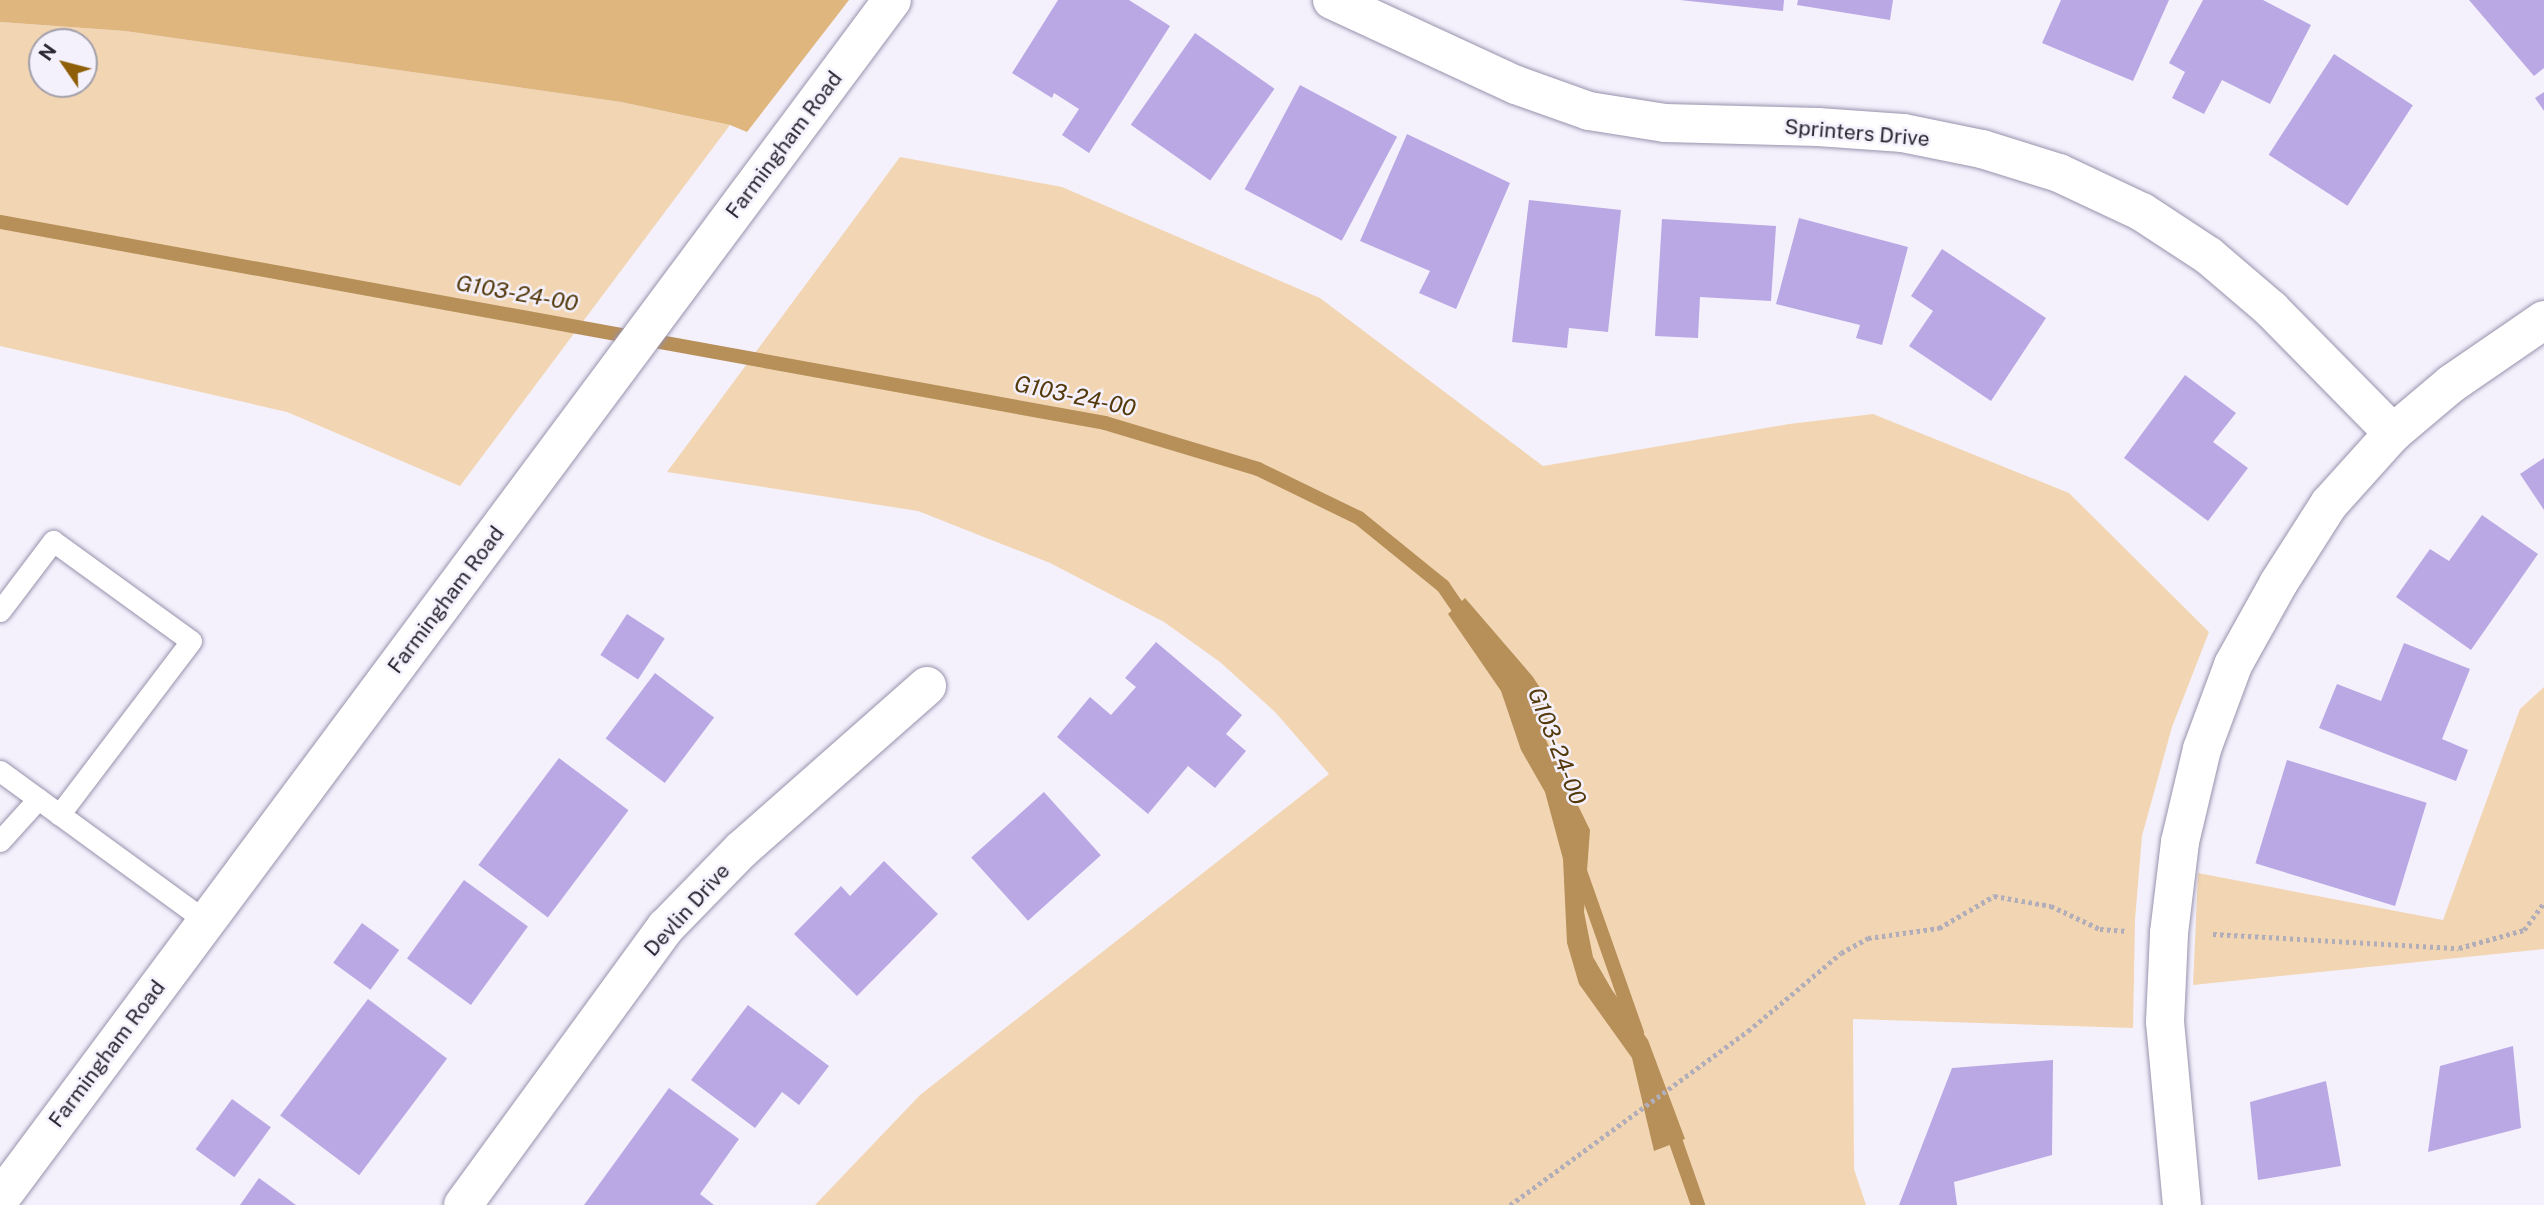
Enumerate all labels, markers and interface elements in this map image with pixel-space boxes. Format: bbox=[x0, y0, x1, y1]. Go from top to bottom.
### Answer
north arrow bbox=[28, 28, 98, 98]
text: N bbox=[34, 40, 61, 65]
street label: Farmingham Road bbox=[721, 67, 847, 223]
street label: Sprinters Drive bbox=[1783, 114, 1931, 152]
water label: G103-24-00 bbox=[454, 269, 580, 317]
water label: G103-24-00 bbox=[1012, 370, 1138, 422]
street label: Farmingham Road bbox=[383, 522, 509, 678]
water label: G103-24-00 bbox=[1522, 683, 1592, 809]
street label: Devlin Drive bbox=[639, 859, 735, 961]
street label: Farmingham Road bbox=[44, 976, 170, 1132]

